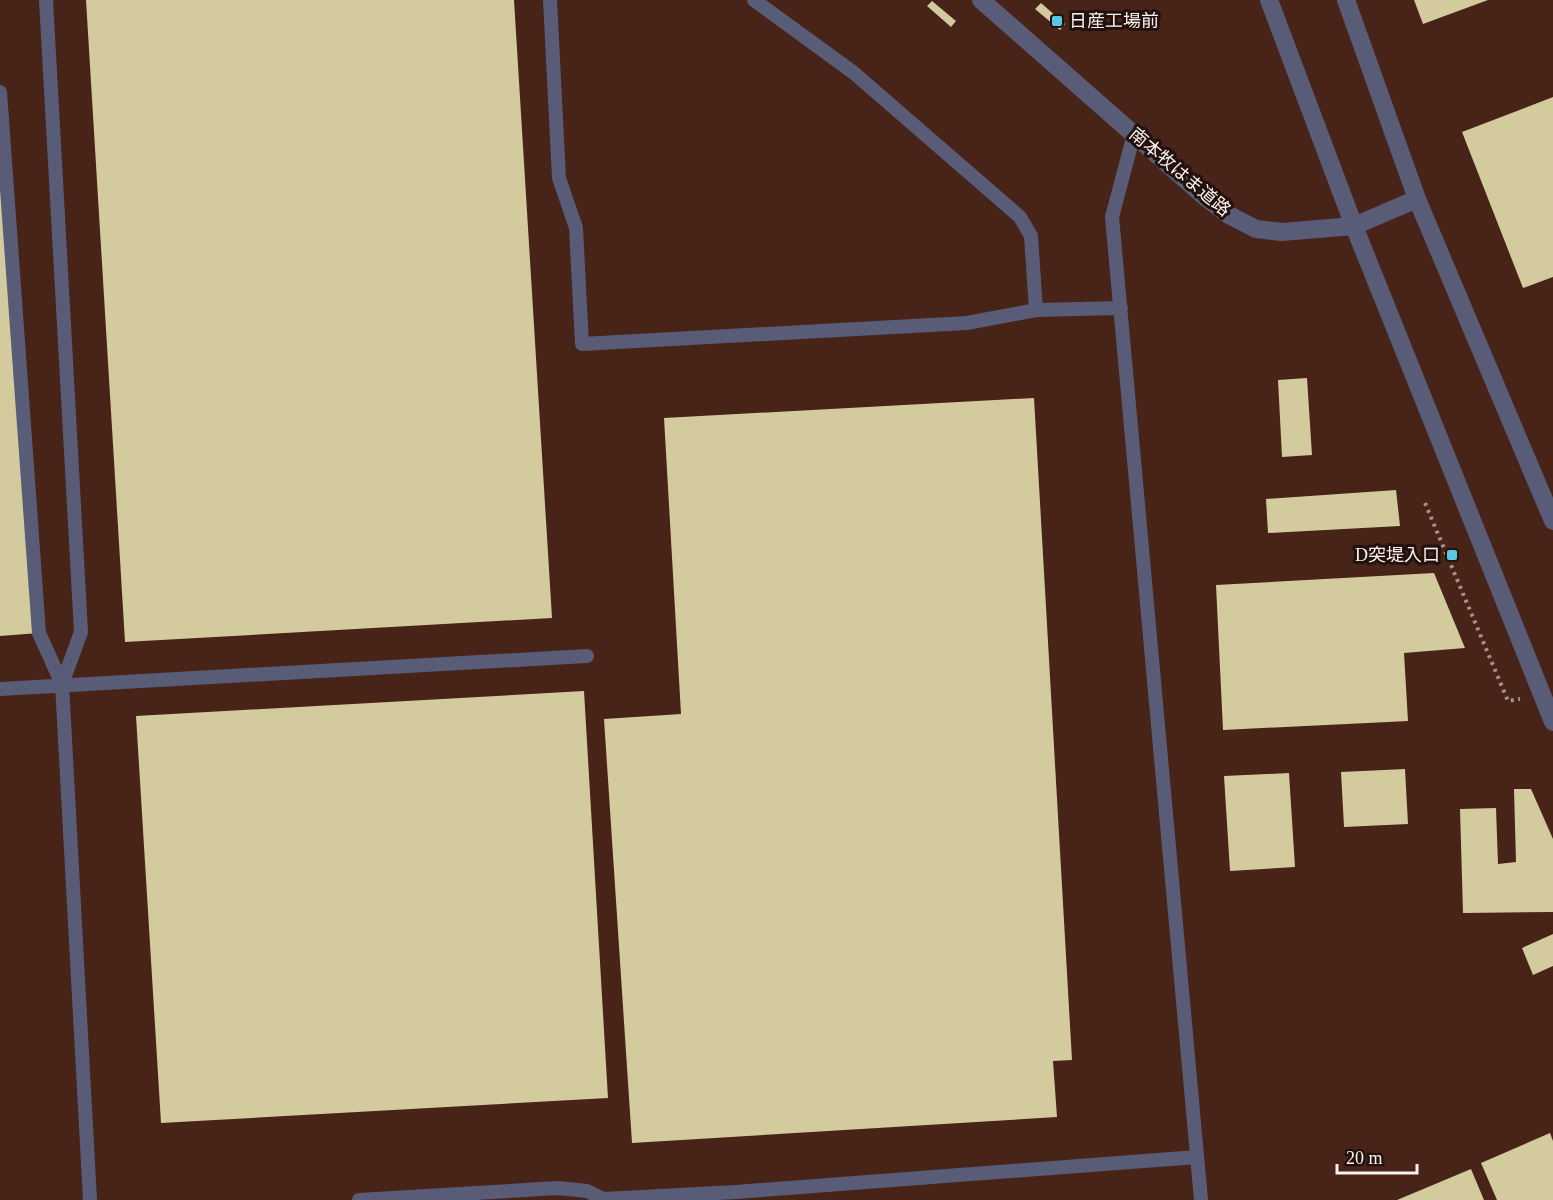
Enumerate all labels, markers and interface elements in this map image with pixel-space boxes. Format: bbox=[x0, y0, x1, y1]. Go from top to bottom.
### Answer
place label: 日産工場前 bbox=[1069, 11, 1159, 31]
marker: 日産工場前 bbox=[1050, 14, 1064, 28]
street label: 南本牧はま道路 bbox=[1125, 124, 1235, 220]
place label: D突堤入口 bbox=[1355, 545, 1440, 565]
marker: D突堤入口 bbox=[1445, 548, 1459, 562]
scale bar bbox=[1337, 1137, 1416, 1175]
text: 20 m bbox=[1346, 1148, 1383, 1168]

